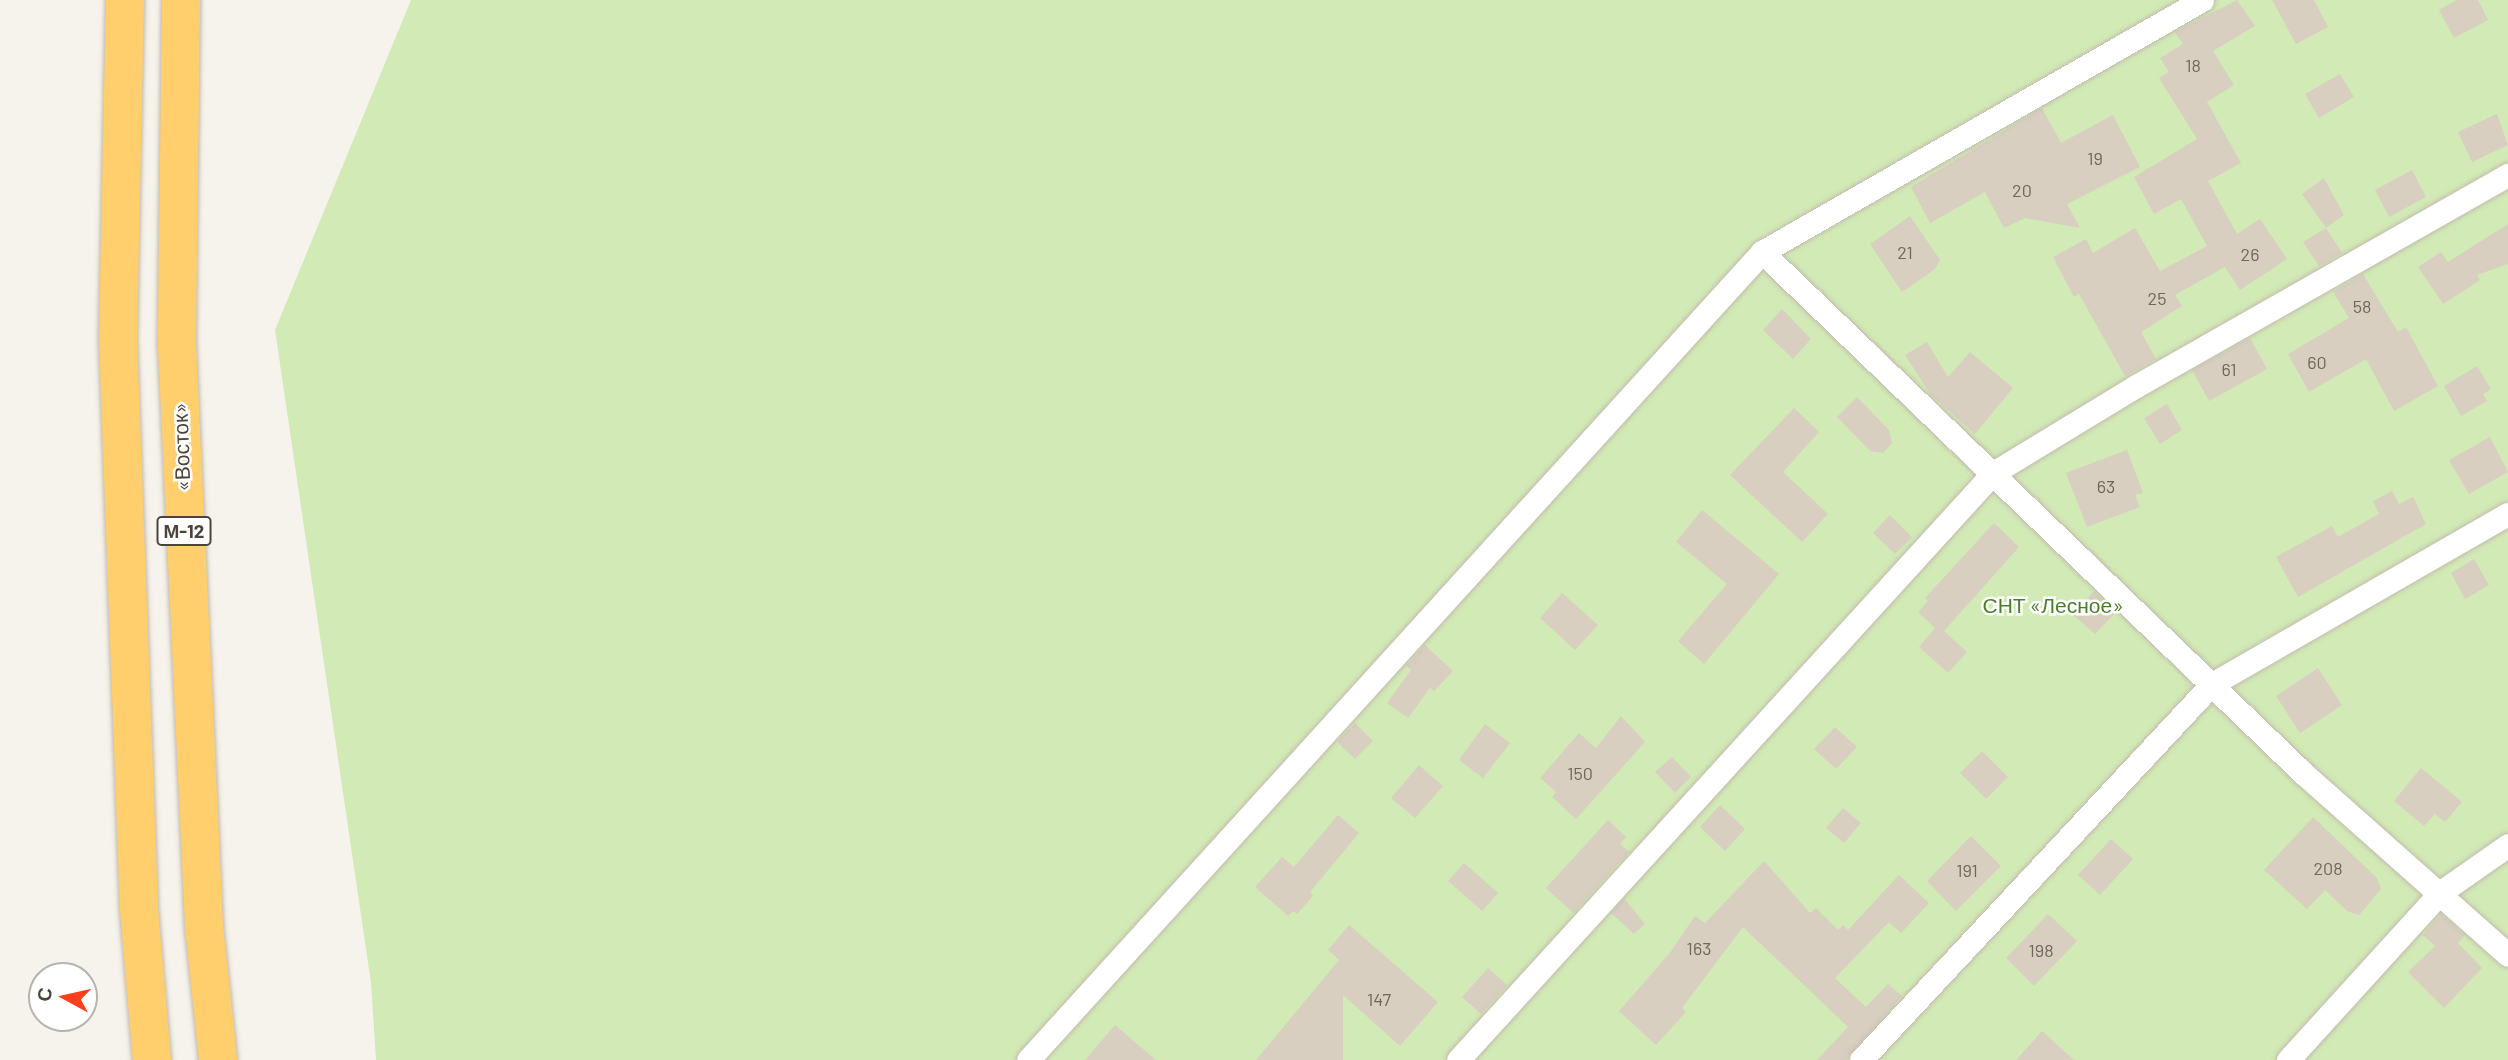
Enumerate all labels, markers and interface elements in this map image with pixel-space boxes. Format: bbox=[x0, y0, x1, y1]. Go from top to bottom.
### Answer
house number: 18 bbox=[2185, 54, 2201, 76]
house number: 19 bbox=[2087, 147, 2103, 169]
house number: 20 bbox=[2012, 179, 2032, 201]
house number: 21 bbox=[1897, 241, 1913, 263]
house number: 26 bbox=[2241, 243, 2259, 265]
house number: 25 bbox=[2148, 287, 2166, 309]
house number: 58 bbox=[2353, 295, 2371, 317]
house number: 60 bbox=[2307, 351, 2327, 373]
house number: 61 bbox=[2221, 358, 2237, 380]
street label: «Восток» bbox=[167, 402, 195, 492]
house number: 63 bbox=[2097, 475, 2115, 497]
road number: М-12 bbox=[156, 516, 212, 546]
park label: СНТ «Лесное» bbox=[1983, 592, 2123, 618]
house number: 150 bbox=[1567, 762, 1593, 784]
house number: 208 bbox=[2313, 857, 2343, 879]
house number: 191 bbox=[1956, 859, 1978, 881]
house number: 163 bbox=[1687, 937, 1711, 959]
house number: 198 bbox=[2028, 939, 2054, 961]
north arrow bbox=[28, 962, 98, 1032]
text: С bbox=[31, 986, 56, 1003]
house number: 147 bbox=[1367, 988, 1391, 1010]

